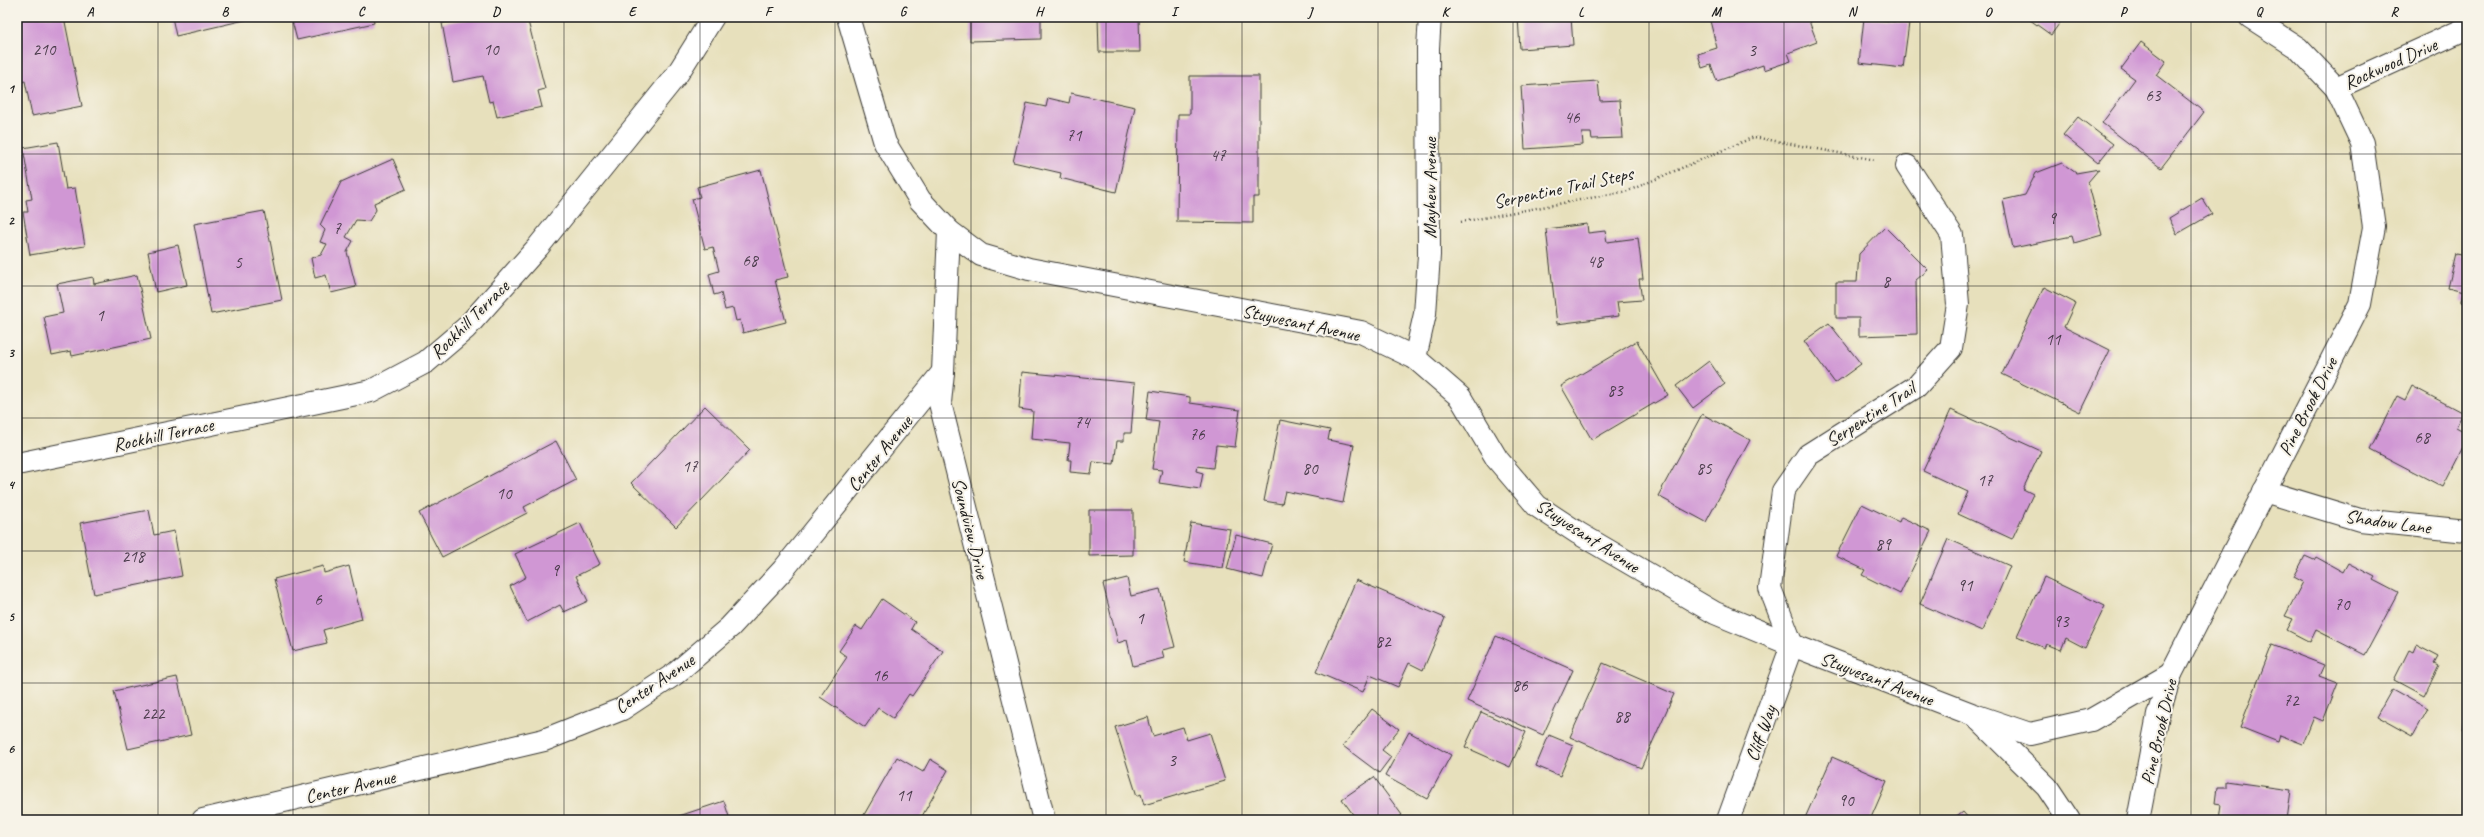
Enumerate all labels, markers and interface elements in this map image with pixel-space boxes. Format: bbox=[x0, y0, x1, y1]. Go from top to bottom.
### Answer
text: A bbox=[87, 4, 95, 20]
text: B bbox=[222, 4, 230, 20]
text: C bbox=[358, 4, 366, 20]
text: D bbox=[492, 4, 501, 20]
text: E bbox=[629, 4, 638, 20]
text: F bbox=[765, 4, 774, 20]
text: G bbox=[900, 4, 908, 20]
text: H bbox=[1035, 4, 1045, 20]
text: I bbox=[1171, 4, 1180, 20]
text: J bbox=[1307, 4, 1314, 20]
text: K bbox=[1442, 4, 1452, 20]
text: L bbox=[1578, 4, 1585, 20]
text: M bbox=[1711, 4, 1722, 20]
text: N bbox=[1848, 4, 1859, 20]
text: O bbox=[1985, 4, 1994, 20]
text: P bbox=[2120, 4, 2129, 20]
text: Q bbox=[2256, 4, 2264, 20]
text: R bbox=[2390, 4, 2399, 20]
street label: Rockwood Drive bbox=[2340, 32, 2442, 95]
house number: 210 bbox=[33, 39, 57, 60]
house number: 10 bbox=[483, 39, 500, 60]
house number: 3 bbox=[1748, 40, 1757, 61]
text: 1 bbox=[8, 81, 16, 97]
house number: 63 bbox=[2145, 85, 2162, 106]
house number: 46 bbox=[1564, 107, 1581, 128]
house number: 71 bbox=[1066, 125, 1083, 146]
street label: Mayhew Avenue bbox=[1418, 136, 1442, 238]
house number: 47 bbox=[1210, 145, 1227, 166]
street label: Serpentine Trail Steps bbox=[1491, 161, 1638, 214]
house number: 9 bbox=[2048, 208, 2057, 229]
text: 2 bbox=[8, 213, 15, 229]
house number: 7 bbox=[333, 218, 342, 239]
house number: 68 bbox=[742, 250, 760, 271]
house number: 48 bbox=[1587, 251, 1605, 272]
house number: 5 bbox=[234, 252, 243, 273]
house number: 8 bbox=[1882, 271, 1892, 292]
street label: Rockhill Terrace bbox=[425, 274, 516, 364]
street label: Stuyvesant Avenue bbox=[1240, 299, 1363, 347]
house number: 1 bbox=[96, 305, 105, 326]
house number: 11 bbox=[2045, 329, 2062, 350]
text: 3 bbox=[8, 345, 15, 361]
street label: Pine Brook Drive bbox=[2273, 352, 2344, 460]
street label: Serpentine Trail bbox=[1821, 375, 1923, 453]
house number: 83 bbox=[1607, 380, 1624, 401]
street label: Center Avenue bbox=[842, 409, 919, 497]
street label: Rockhill Terrace bbox=[111, 412, 217, 457]
house number: 74 bbox=[1074, 412, 1092, 433]
house number: 76 bbox=[1189, 424, 1206, 445]
house number: 68 bbox=[2414, 427, 2432, 448]
house number: 17 bbox=[682, 456, 699, 477]
house number: 80 bbox=[1302, 458, 1319, 479]
house number: 85 bbox=[1696, 458, 1713, 479]
house number: 17 bbox=[1977, 470, 1994, 491]
street label: Soundview Drive bbox=[946, 475, 995, 583]
text: 4 bbox=[8, 477, 16, 493]
house number: 10 bbox=[496, 483, 513, 504]
street label: Stuyvesant Avenue bbox=[1531, 493, 1646, 579]
street label: Shadow Lane bbox=[2344, 504, 2434, 540]
house number: 89 bbox=[1875, 534, 1892, 555]
house number: 218 bbox=[122, 546, 147, 567]
house number: 9 bbox=[551, 560, 560, 581]
house number: 91 bbox=[1957, 575, 1974, 596]
house number: 6 bbox=[314, 589, 323, 610]
house number: 70 bbox=[2334, 594, 2351, 615]
house number: 1 bbox=[1136, 608, 1145, 629]
text: 5 bbox=[8, 609, 15, 625]
house number: 93 bbox=[2053, 611, 2070, 632]
house number: 82 bbox=[1375, 631, 1392, 652]
street label: Stuyvesant Avenue bbox=[1817, 646, 1938, 712]
street label: Center Avenue bbox=[610, 647, 701, 719]
house number: 16 bbox=[872, 665, 889, 686]
house number: 86 bbox=[1512, 675, 1529, 696]
street label: Pine Brook Drive bbox=[2135, 676, 2183, 787]
house number: 72 bbox=[2283, 690, 2300, 711]
street label: Cliff Way bbox=[1740, 701, 1783, 765]
house number: 222 bbox=[142, 703, 166, 724]
house number: 88 bbox=[1614, 706, 1632, 727]
text: 6 bbox=[8, 741, 15, 757]
house number: 3 bbox=[1168, 750, 1177, 771]
street label: Center Avenue bbox=[303, 765, 399, 809]
house number: 11 bbox=[896, 785, 913, 806]
house number: 90 bbox=[1838, 790, 1855, 811]

